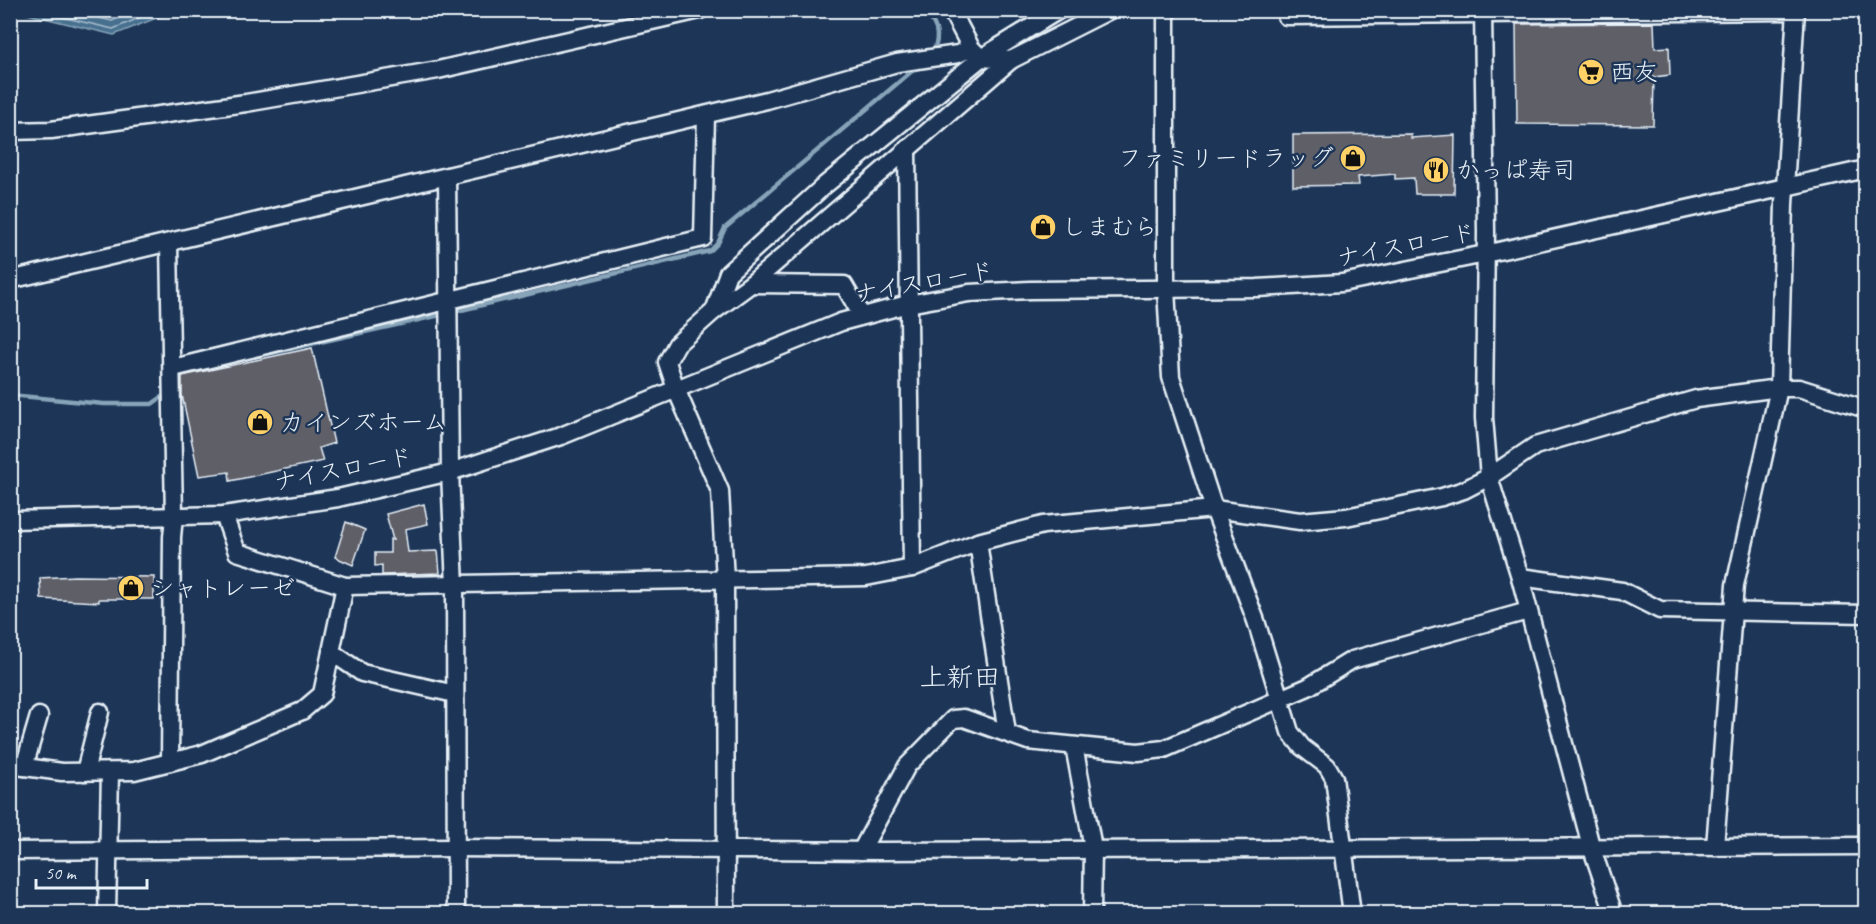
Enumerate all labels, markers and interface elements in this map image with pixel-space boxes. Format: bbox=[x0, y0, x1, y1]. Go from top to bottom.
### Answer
supermarket icon: 西友 bbox=[1576, 57, 1606, 87]
place label: 西友 bbox=[1610, 57, 1658, 87]
place label: ファミリードラッグ bbox=[1118, 143, 1334, 173]
shop icon: ファミリードラッグ bbox=[1338, 143, 1368, 173]
restaurant icon: かっぱ寿司 bbox=[1421, 155, 1451, 185]
place label: かっぱ寿司 bbox=[1456, 155, 1576, 185]
shop icon: しまむら bbox=[1028, 212, 1058, 242]
place label: しまむら bbox=[1062, 212, 1158, 242]
street label: ナイスロード bbox=[1334, 217, 1478, 273]
street label: ナイスロード bbox=[852, 255, 996, 309]
shop icon: カインズホーム bbox=[245, 407, 275, 437]
place label: カインズホーム bbox=[280, 407, 447, 437]
street label: ナイスロード bbox=[271, 441, 415, 497]
shop icon: シャトレーゼ bbox=[116, 573, 146, 603]
place label: シャトレーゼ bbox=[150, 573, 295, 603]
district label: 上新田 bbox=[920, 660, 1001, 694]
scale bar bbox=[36, 852, 147, 890]
text: 50 m bbox=[45, 862, 78, 884]

